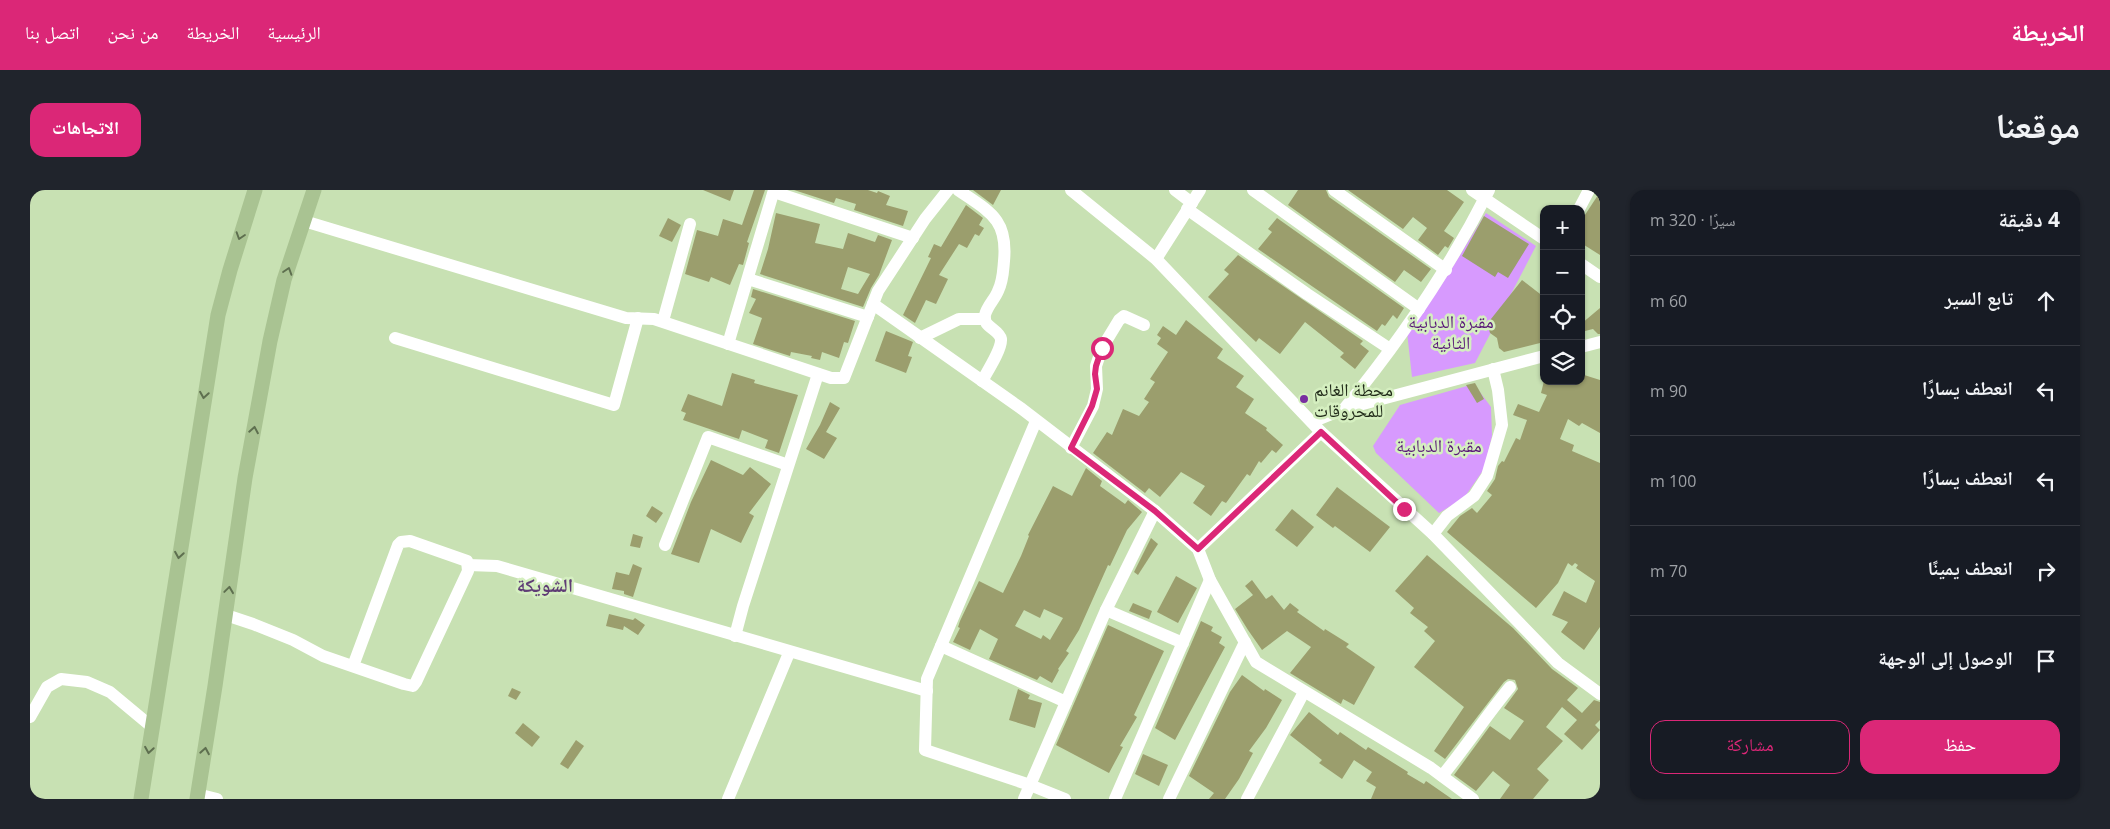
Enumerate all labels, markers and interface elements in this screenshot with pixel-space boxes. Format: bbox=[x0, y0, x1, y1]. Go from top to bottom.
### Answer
text: الخريطة bbox=[2011, 15, 2085, 48]
text: اتصل بنا bbox=[25, 20, 80, 44]
text: من نحن bbox=[108, 20, 158, 44]
text: الخريطة bbox=[186, 20, 239, 44]
text: الرئيسية bbox=[267, 20, 321, 44]
text: موقعنا bbox=[1995, 101, 2080, 148]
button: الاتجاهات bbox=[30, 103, 141, 157]
map controls bbox=[1540, 205, 1585, 385]
button: + bbox=[1540, 205, 1585, 250]
text: 4 دقيقة bbox=[1998, 205, 2060, 233]
text: سيرًا · 320 m bbox=[1650, 209, 1736, 231]
one-way arrow bbox=[236, 232, 246, 240]
button: − bbox=[1540, 250, 1585, 295]
one-way arrow bbox=[282, 267, 292, 276]
text: تابع السير bbox=[1945, 285, 2013, 311]
icon: ahead bbox=[2032, 287, 2060, 315]
text: 60 m bbox=[1650, 290, 1687, 312]
button: locate bbox=[1540, 295, 1585, 340]
park label: مقبرة الدبابية الثانية bbox=[1408, 309, 1494, 354]
route start bbox=[1091, 337, 1114, 360]
button: layers bbox=[1540, 340, 1585, 385]
text: انعطف يسارًا bbox=[1922, 375, 2013, 401]
place label: محطة الغانم للمحروقات bbox=[1314, 377, 1393, 422]
icon: left bbox=[2032, 377, 2060, 405]
text: 90 m bbox=[1650, 380, 1687, 402]
one-way arrow bbox=[199, 391, 210, 399]
marker: محطة الغانم للمحروقات bbox=[1298, 393, 1310, 405]
one-way arrow bbox=[248, 425, 259, 434]
park label: مقبرة الدبابية bbox=[1396, 433, 1482, 457]
text: انعطف يسارًا bbox=[1922, 465, 2013, 491]
icon: left bbox=[2032, 467, 2060, 495]
text: 100 m bbox=[1650, 470, 1696, 492]
route end bbox=[1393, 498, 1416, 521]
one-way arrow bbox=[174, 551, 185, 559]
text: انعطف يمينًا bbox=[1927, 555, 2013, 581]
icon: right bbox=[2032, 557, 2060, 585]
text: 70 m bbox=[1650, 560, 1687, 582]
district label: الشويكة bbox=[517, 572, 573, 598]
one-way arrow bbox=[224, 586, 234, 595]
text: الوصول إلى الوجهة bbox=[1878, 645, 2013, 671]
icon: arrive bbox=[2032, 647, 2060, 675]
button: مشاركة bbox=[1650, 720, 1850, 774]
button: حفظ bbox=[1860, 720, 2060, 774]
one-way arrow bbox=[144, 746, 154, 755]
one-way arrow bbox=[199, 747, 209, 755]

